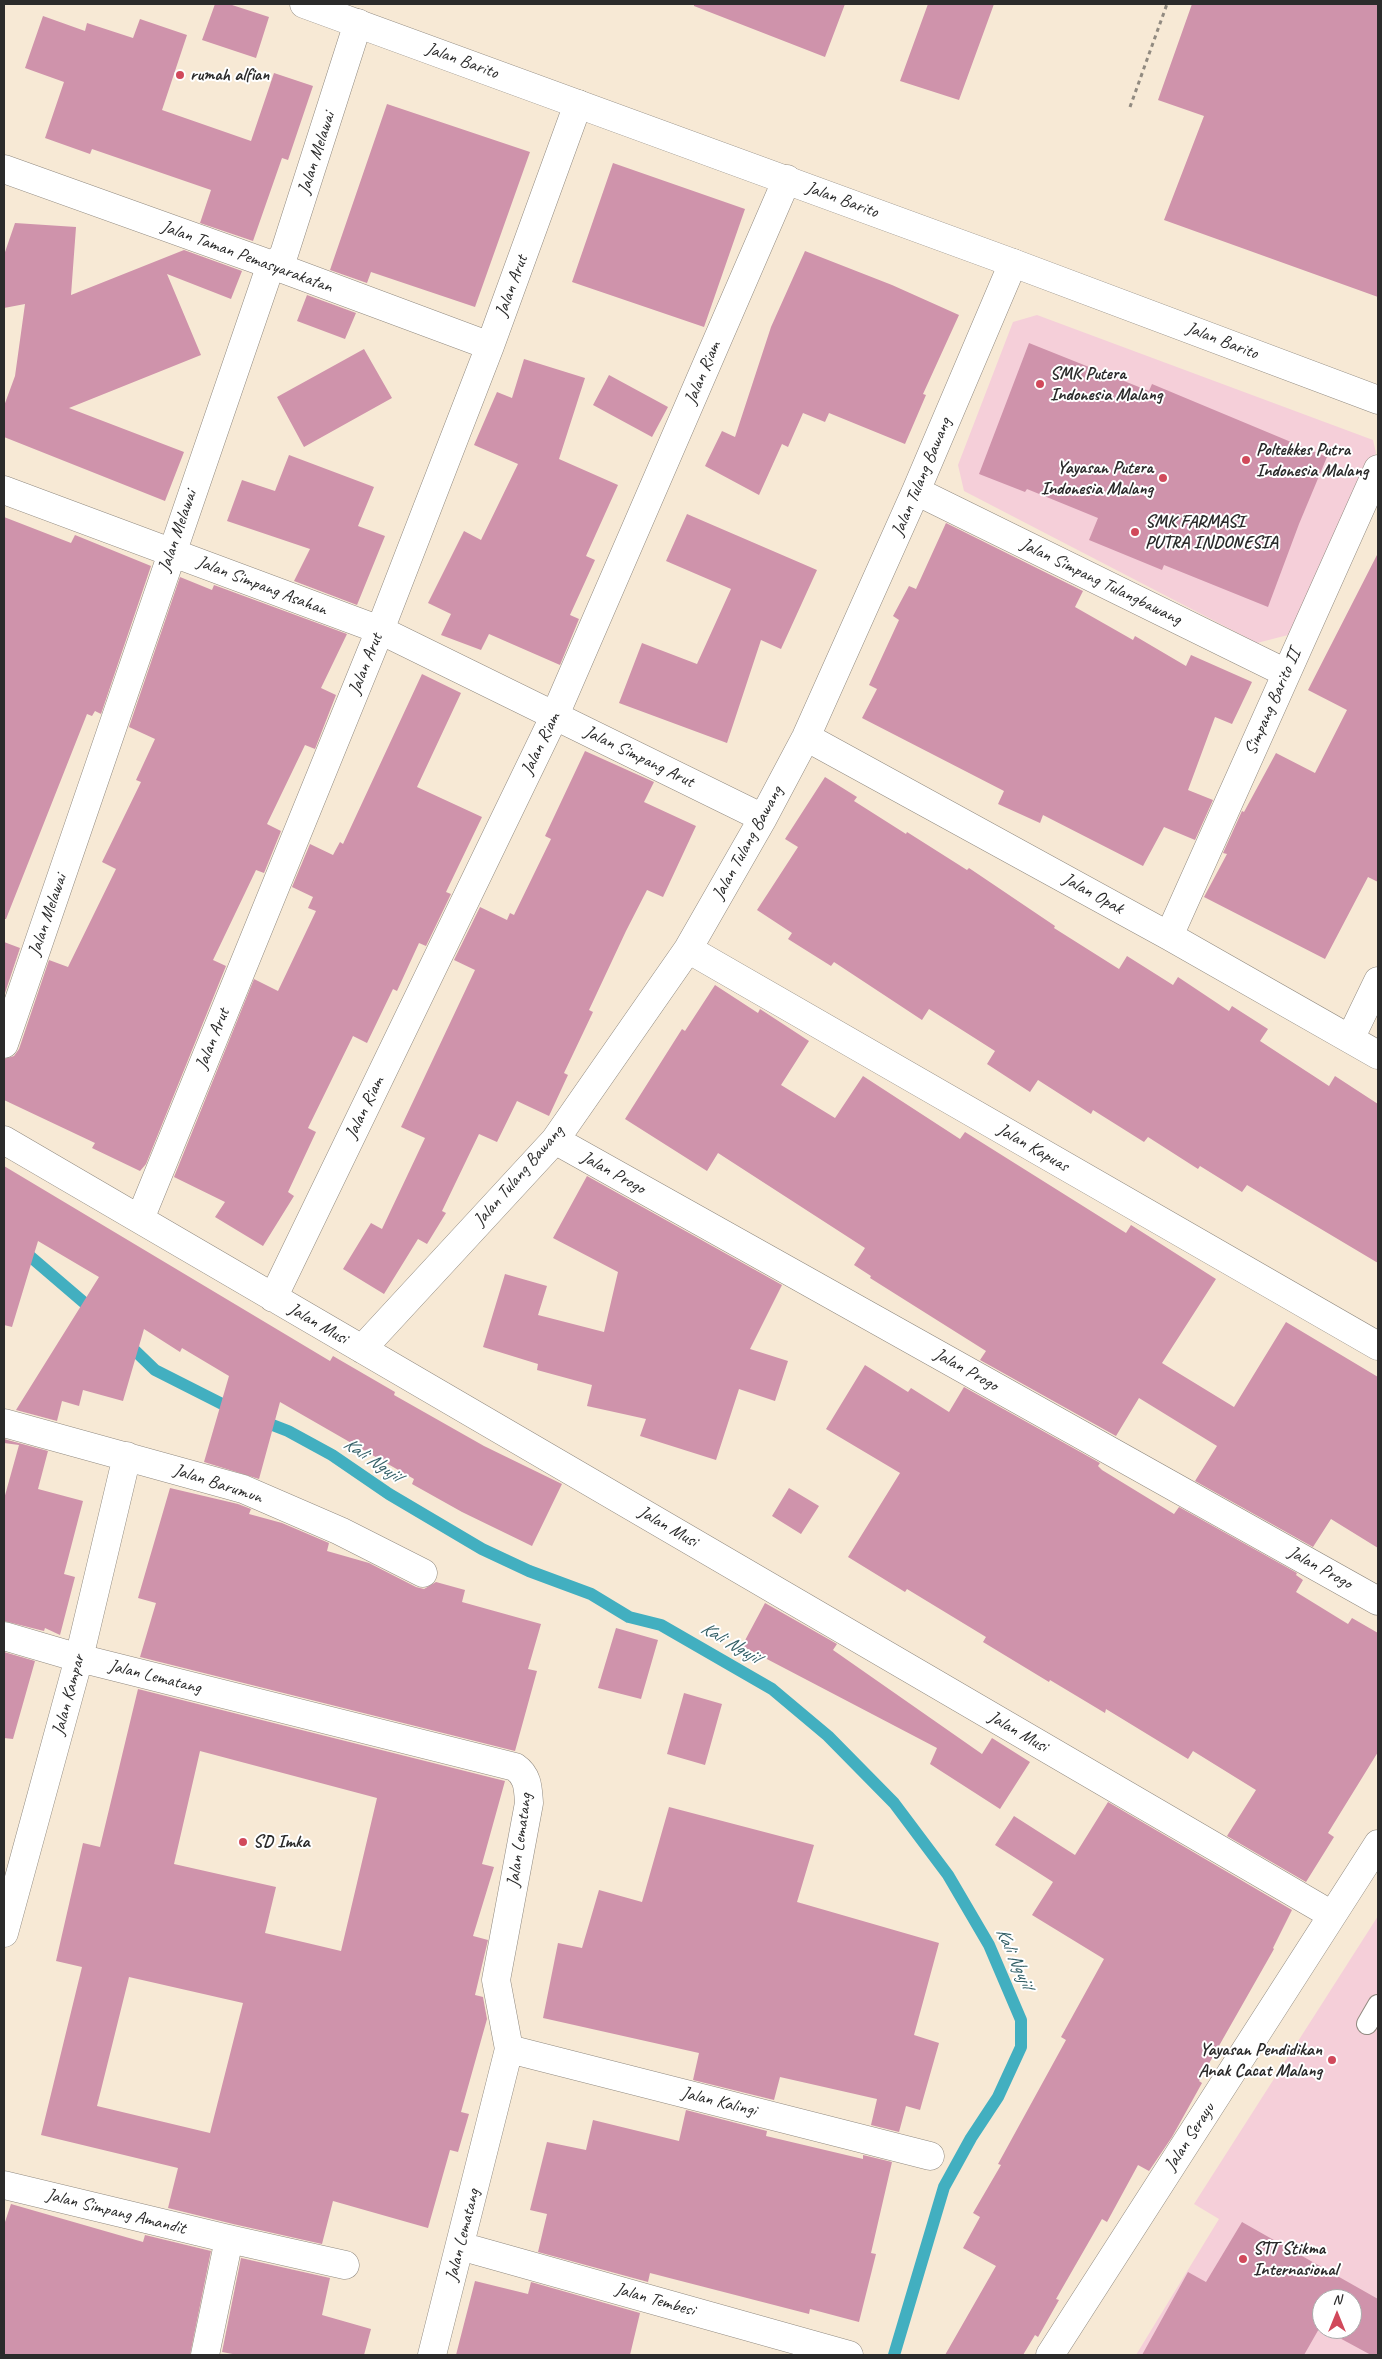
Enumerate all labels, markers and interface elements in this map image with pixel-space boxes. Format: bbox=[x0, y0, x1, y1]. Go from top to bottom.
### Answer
street label: Jalan Barito bbox=[423, 38, 501, 84]
place label: rumah alfian bbox=[190, 64, 269, 86]
marker: rumah alfian bbox=[174, 69, 186, 81]
street label: Jalan Melawai bbox=[294, 109, 340, 197]
street label: Jalan Barito bbox=[803, 177, 881, 223]
street label: Jalan Taman Pemasyarakatan bbox=[159, 216, 335, 298]
street label: Jalan Arut bbox=[491, 252, 533, 320]
street label: Jalan Barito bbox=[1183, 317, 1261, 365]
street label: Jalan Riam bbox=[680, 338, 726, 408]
place label: SMK Putera Indonesia Malang bbox=[1050, 363, 1162, 406]
marker: SMK Putera Indonesia Malang bbox=[1034, 378, 1046, 390]
street label: Jalan Tulang Bawang bbox=[887, 415, 957, 539]
place label: Poltekkes Putra Indonesia Malang bbox=[1256, 439, 1368, 482]
marker: Poltekkes Putra Indonesia Malang bbox=[1240, 454, 1252, 466]
place label: Yayasan Putera Indonesia Malang bbox=[1041, 457, 1153, 499]
marker: Yayasan Putera Indonesia Malang bbox=[1157, 472, 1169, 484]
street label: Jalan Melawai bbox=[154, 487, 202, 575]
place label: SMK FARMASI PUTRA INDONESIA bbox=[1145, 511, 1278, 554]
marker: SMK FARMASI PUTRA INDONESIA bbox=[1129, 526, 1141, 538]
street label: Jalan Simpang Tulangbawang bbox=[1017, 534, 1185, 630]
street label: Jalan Simpang Asahan bbox=[194, 551, 330, 621]
street label: Jalan Arut bbox=[344, 630, 388, 698]
street label: Simpang Barito II bbox=[1240, 646, 1306, 758]
street label: Jalan Riam bbox=[517, 709, 565, 779]
street label: Jalan Simpang Arut bbox=[581, 721, 697, 793]
street label: Jalan Tulang Bawang bbox=[708, 782, 788, 904]
street label: Jalan Opak bbox=[1059, 868, 1127, 920]
street label: Jalan Melawai bbox=[24, 871, 72, 959]
street label: Jalan Arut bbox=[191, 1005, 235, 1073]
street label: Jalan Riam bbox=[341, 1073, 389, 1143]
street label: Jalan Kapuas bbox=[993, 1119, 1073, 1177]
street label: Jalan Tulang Bawang bbox=[469, 1121, 569, 1231]
street label: Jalan Progo bbox=[577, 1147, 649, 1199]
street label: Jalan Musi bbox=[285, 1298, 351, 1350]
street label: Jalan Progo bbox=[930, 1344, 1002, 1396]
water label: Kali Ngujil bbox=[339, 1433, 405, 1487]
street label: Jalan Barumun bbox=[171, 1460, 265, 1508]
street label: Jalan Musi bbox=[635, 1501, 701, 1553]
street label: Jalan Progo bbox=[1284, 1542, 1356, 1594]
water label: Kali Ngujil bbox=[696, 1617, 764, 1669]
street label: Jalan Kampar bbox=[48, 1652, 90, 1738]
street label: Jalan Lematang bbox=[107, 1655, 203, 1699]
street label: Jalan Musi bbox=[985, 1706, 1051, 1758]
street label: Jalan Lematang bbox=[503, 1792, 537, 1888]
place label: SD Imka bbox=[253, 1831, 310, 1853]
marker: SD Imka bbox=[237, 1836, 249, 1848]
water label: Kali Ngujil bbox=[990, 1924, 1038, 1992]
place label: Yayasan Pendidikan Anak Cacat Malang bbox=[1198, 2039, 1322, 2082]
marker: Yayasan Pendidikan Anak Cacat Malang bbox=[1326, 2054, 1338, 2066]
street label: Jalan Kalingi bbox=[679, 2082, 759, 2122]
street label: Jalan Serayu bbox=[1160, 2099, 1220, 2175]
street label: Jalan Simpang Amandit bbox=[44, 2184, 188, 2240]
street label: Jalan Lematang bbox=[441, 2187, 485, 2283]
place label: STT Stikma Internasional bbox=[1253, 2238, 1338, 2280]
marker: STT Stikma Internasional bbox=[1237, 2253, 1249, 2265]
street label: Jalan Tembesi bbox=[613, 2278, 697, 2322]
north arrow bbox=[1312, 2289, 1362, 2339]
text: N bbox=[1333, 2291, 1341, 2308]

